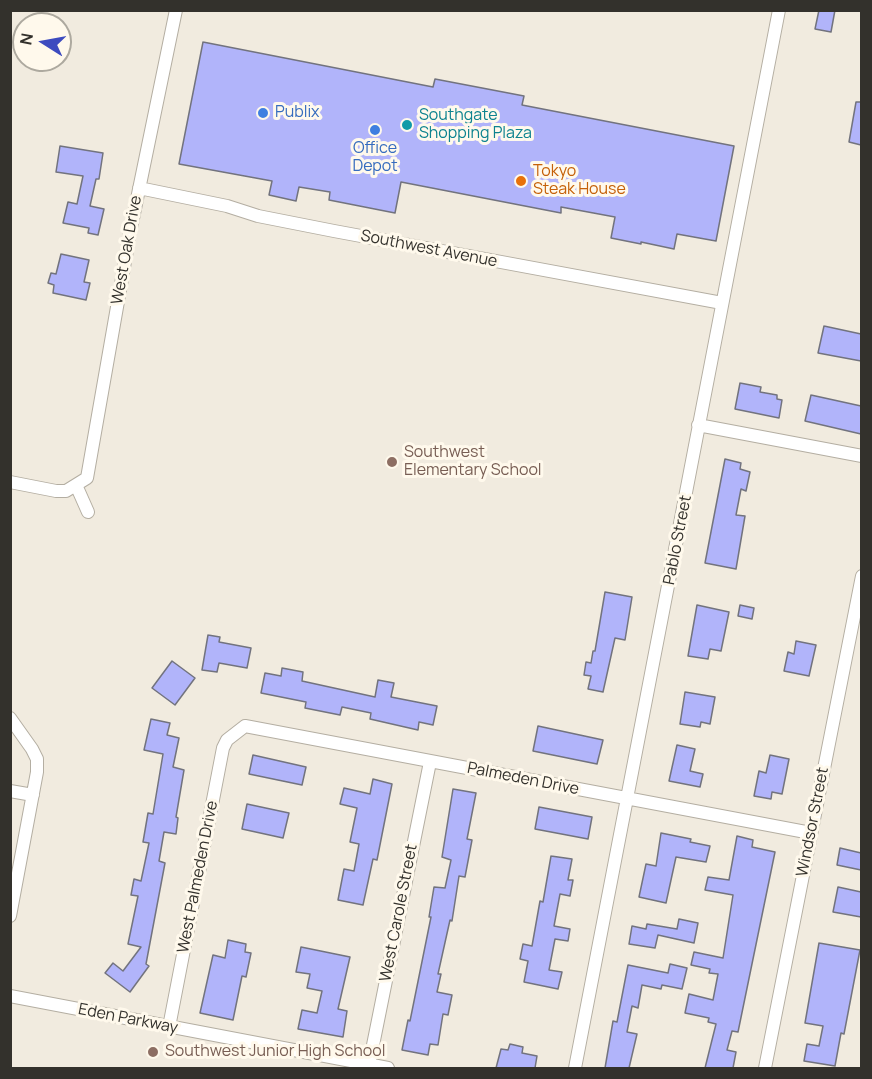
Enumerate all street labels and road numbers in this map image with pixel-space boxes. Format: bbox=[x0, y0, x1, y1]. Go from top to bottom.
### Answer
street label: West Oak Drive bbox=[108, 194, 146, 306]
street label: Southwest Avenue bbox=[359, 226, 499, 272]
street label: Pablo Street bbox=[660, 493, 696, 587]
street label: Palmeden Drive bbox=[465, 759, 581, 799]
street label: Windsor Street bbox=[793, 766, 833, 878]
street label: West Palmeden Drive bbox=[174, 799, 222, 955]
street label: West Carole Street bbox=[376, 842, 422, 984]
street label: Eden Parkway bbox=[77, 1000, 179, 1038]

